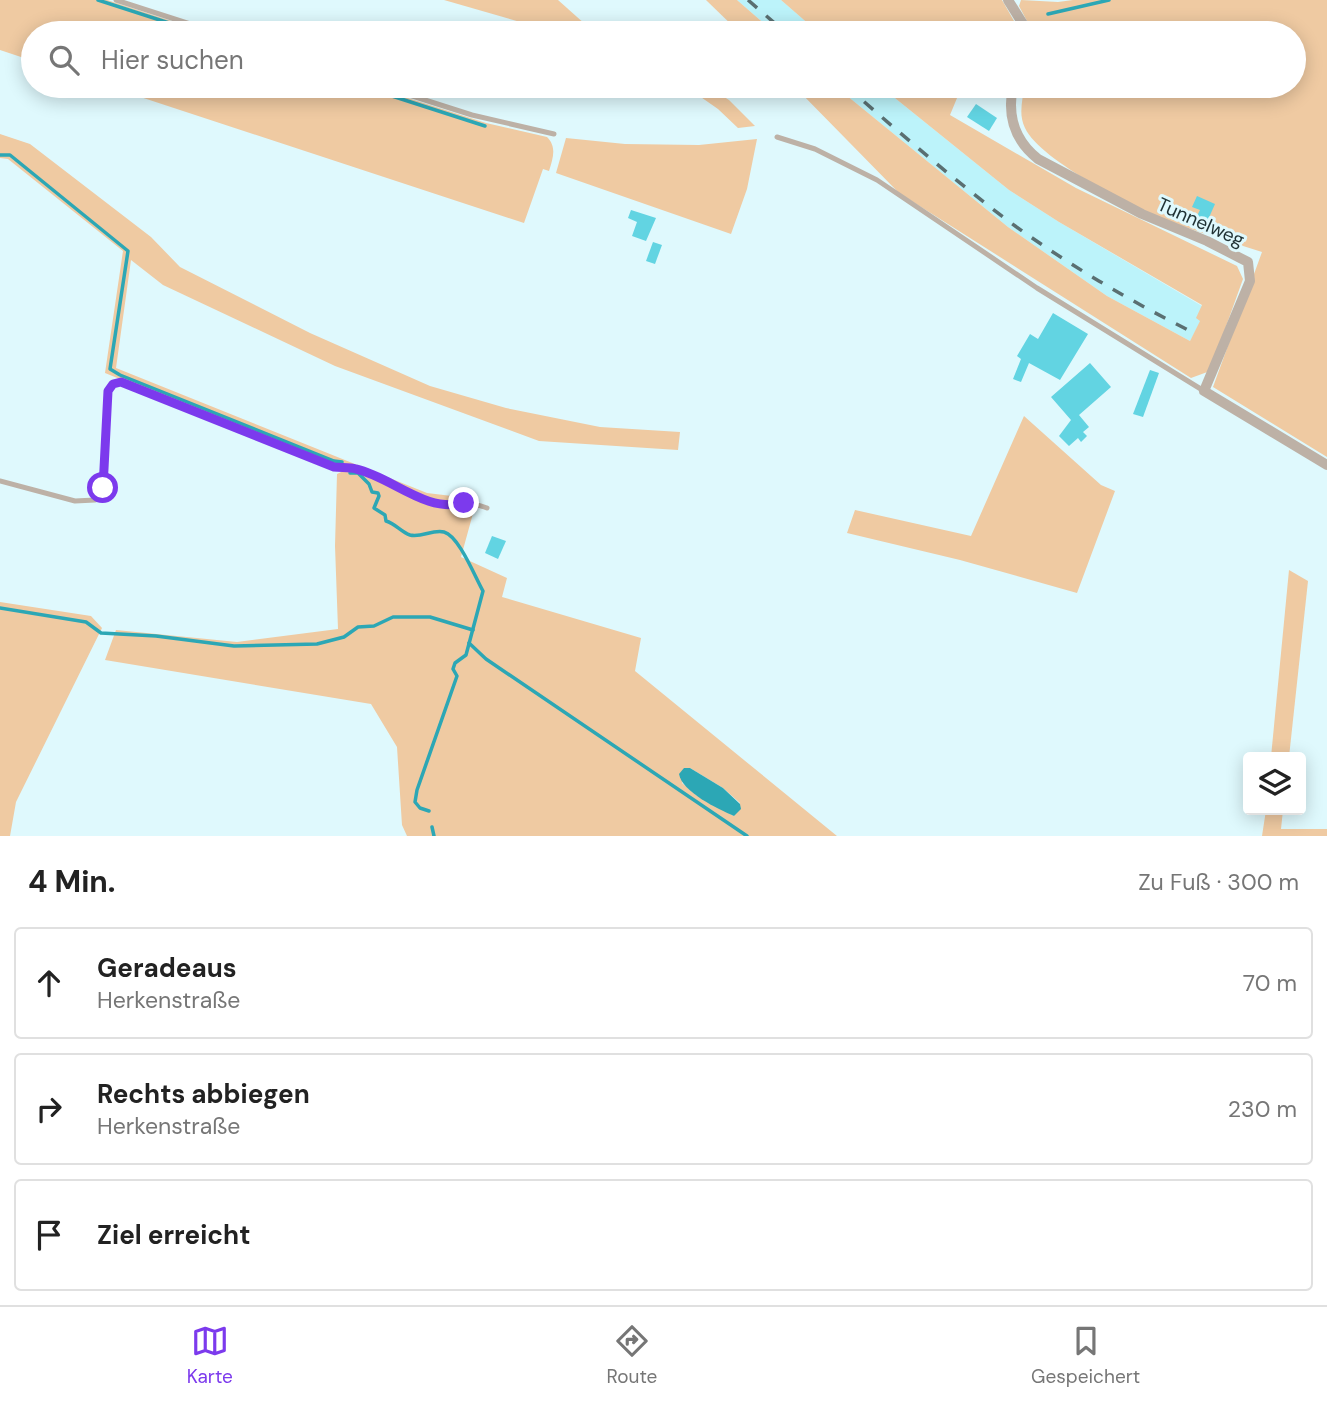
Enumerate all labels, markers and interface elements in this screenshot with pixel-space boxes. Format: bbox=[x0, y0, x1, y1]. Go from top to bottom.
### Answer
search box bbox=[21, 21, 1306, 98]
icon: search bbox=[45, 41, 83, 79]
text: Hier suchen bbox=[101, 43, 244, 77]
street label: Tunnelweg bbox=[1153, 192, 1249, 252]
route start bbox=[87, 472, 118, 503]
route end bbox=[448, 487, 479, 518]
map controls bbox=[1243, 752, 1306, 815]
button: layers bbox=[1243, 752, 1306, 815]
text: 4 Min. bbox=[28, 862, 115, 901]
text: Zu Fuß · 300 m bbox=[1138, 867, 1299, 897]
text: Geradeaus bbox=[97, 951, 237, 985]
icon: ahead bbox=[30, 964, 68, 1002]
text: 70 m bbox=[1243, 968, 1297, 998]
text: Herkenstraße bbox=[97, 985, 240, 1015]
text: Rechts abbiegen bbox=[97, 1077, 310, 1111]
icon: right bbox=[30, 1090, 68, 1128]
text: 230 m bbox=[1228, 1094, 1297, 1124]
text: Herkenstraße bbox=[97, 1111, 240, 1141]
icon: arrive bbox=[30, 1216, 68, 1254]
text: Ziel erreicht bbox=[97, 1218, 250, 1252]
tab: Karte bbox=[187, 1322, 233, 1389]
tab: Route bbox=[607, 1322, 657, 1389]
tab: Gespeichert bbox=[1031, 1322, 1140, 1389]

